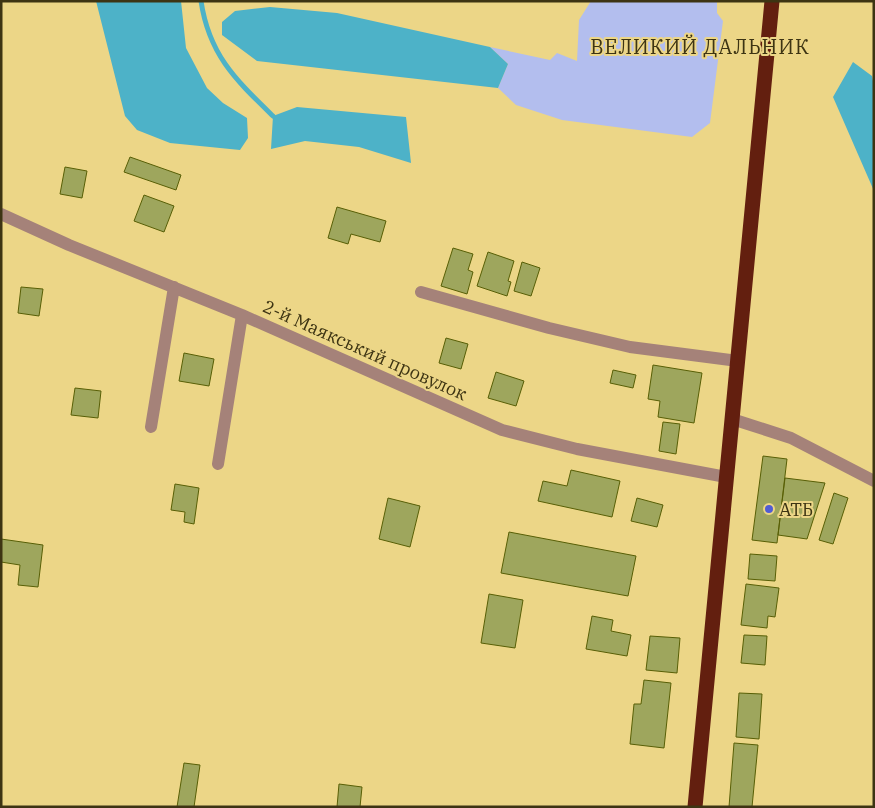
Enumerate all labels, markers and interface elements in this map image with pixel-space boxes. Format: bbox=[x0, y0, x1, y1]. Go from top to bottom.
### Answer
district label: ВЕЛИКИЙ ДАЛЬНИК bbox=[590, 33, 810, 60]
street label: 2-й Маякський провулок bbox=[259, 295, 471, 406]
place label: АТБ bbox=[779, 498, 813, 521]
marker: АТБ bbox=[763, 503, 775, 515]

